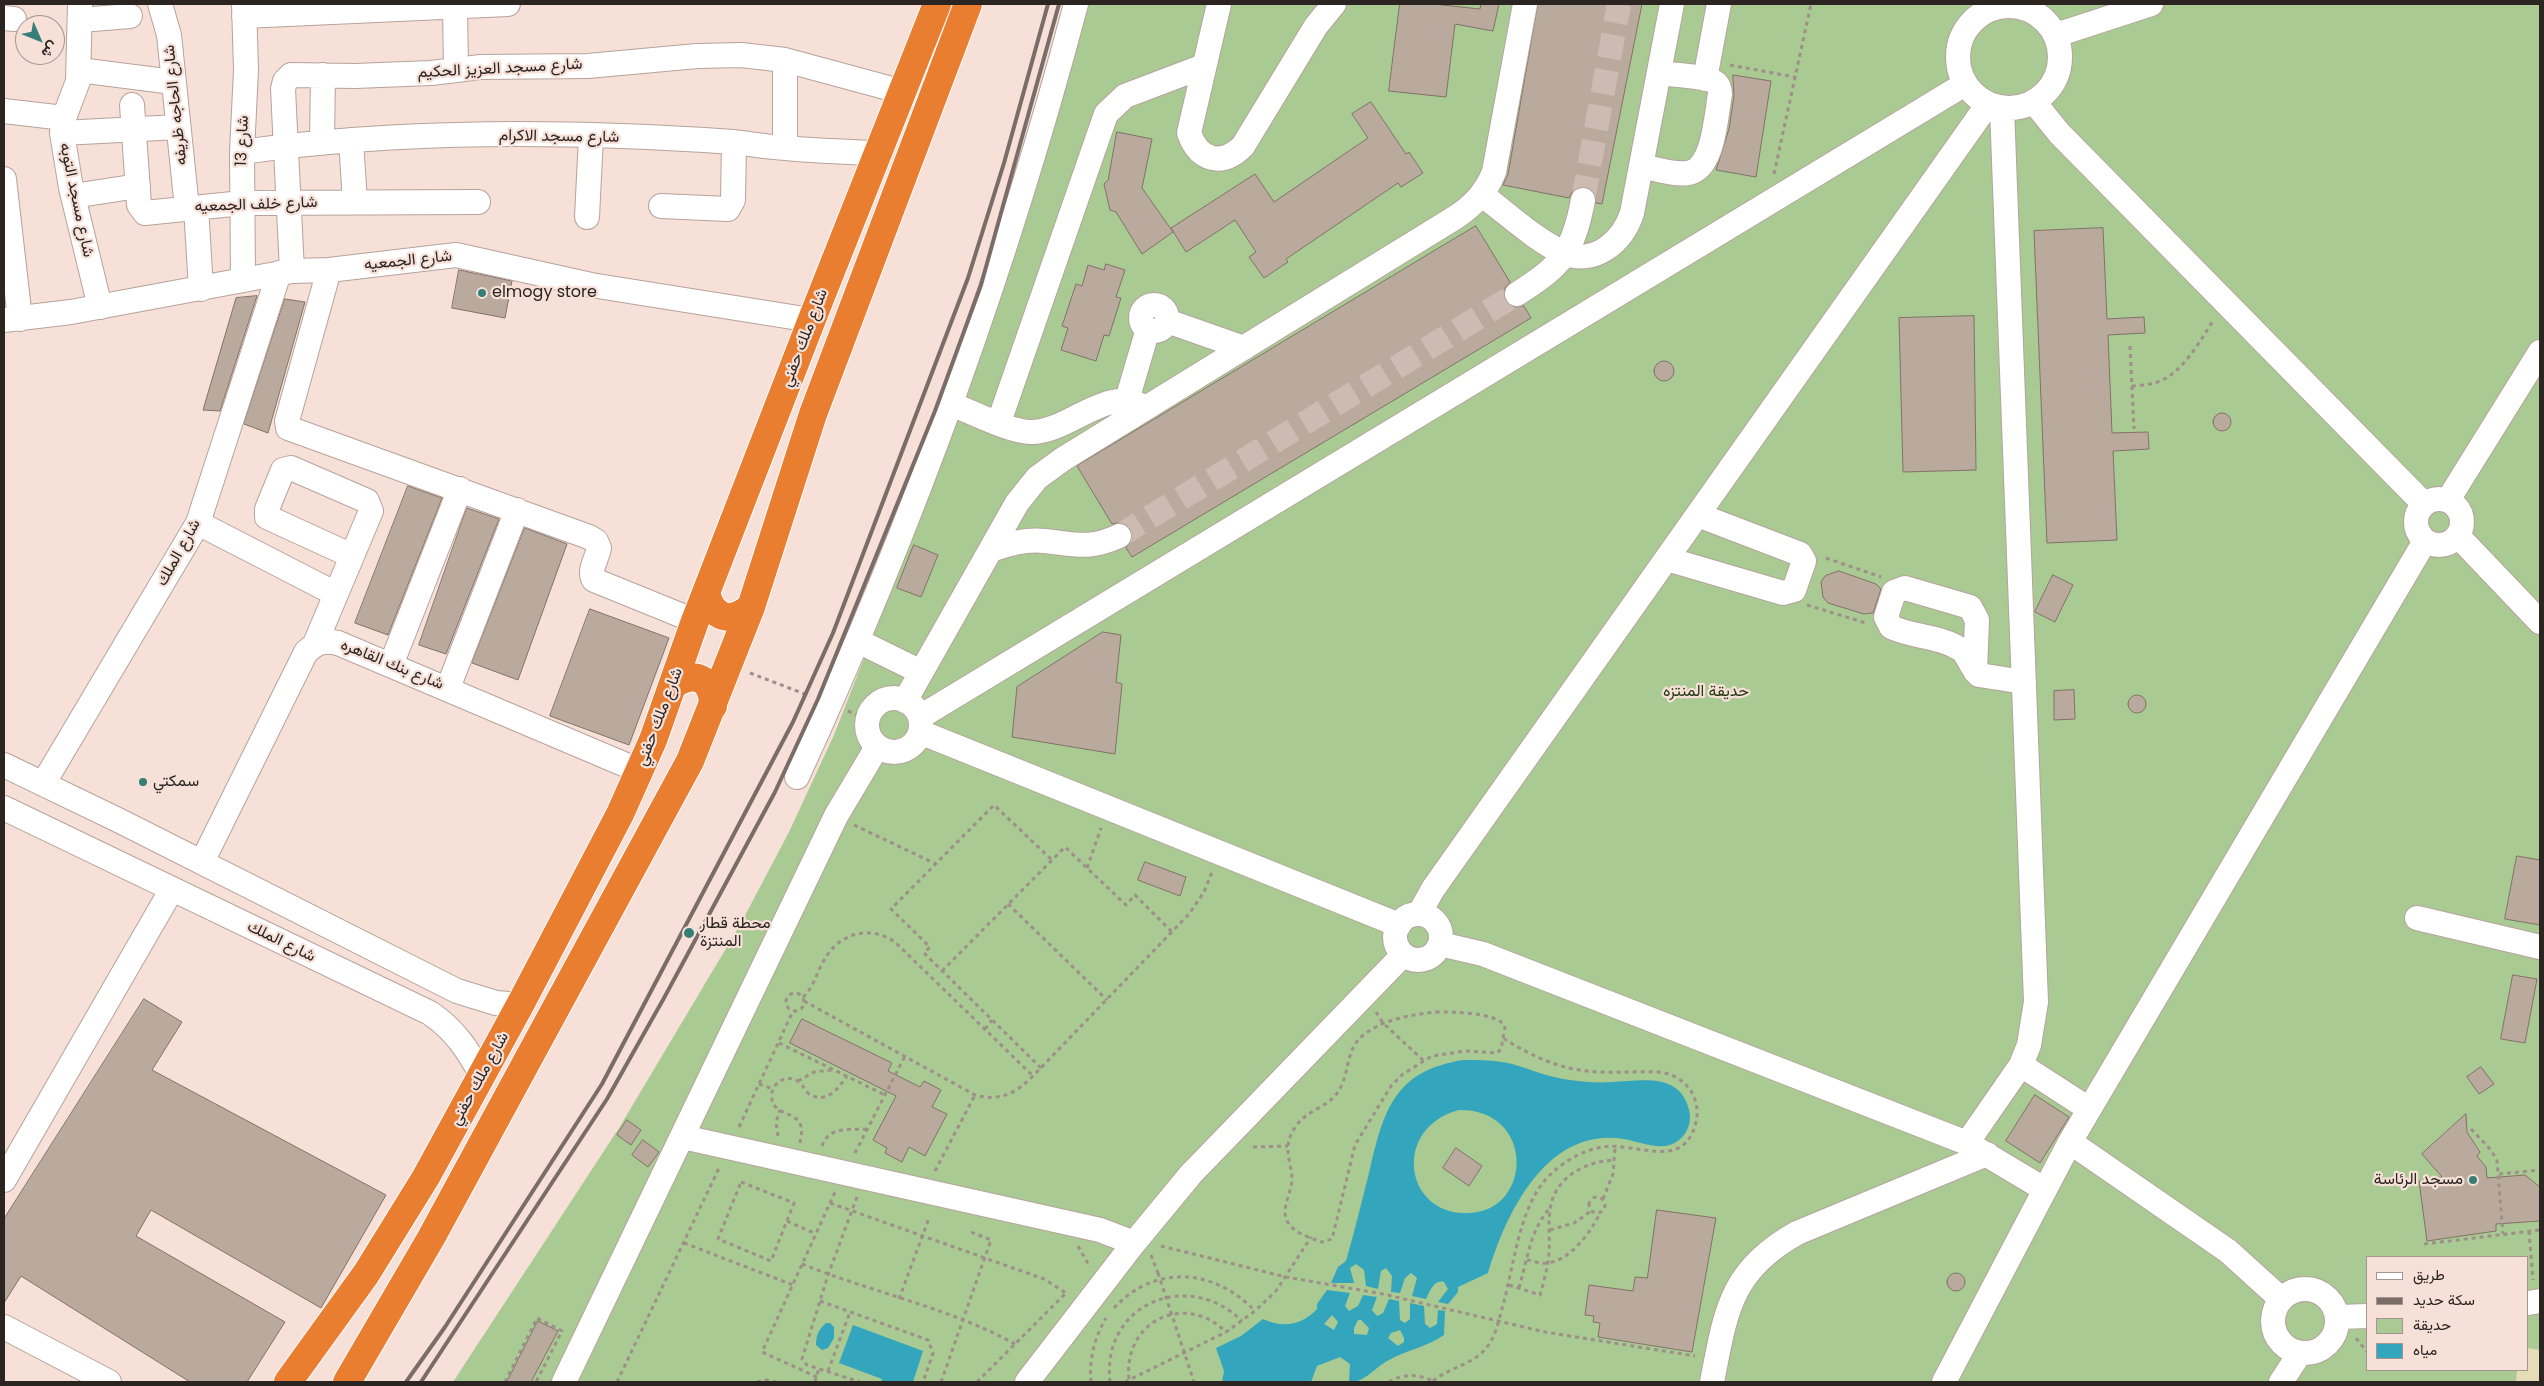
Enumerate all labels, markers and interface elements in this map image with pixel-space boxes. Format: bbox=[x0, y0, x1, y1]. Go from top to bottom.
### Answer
north arrow bbox=[15, 15, 65, 65]
text: ش bbox=[37, 37, 63, 63]
street label: شارع الحاجه ظريفه bbox=[160, 44, 192, 166]
street label: شارع مسجد العزيز الحكيم bbox=[417, 55, 583, 83]
street label: شارع 13 bbox=[233, 115, 253, 167]
street label: شارع مسجد الاكرام bbox=[499, 126, 619, 148]
street label: شارع مسجد التوبه bbox=[55, 141, 97, 259]
street label: شارع خلف الجمعيه bbox=[194, 193, 318, 217]
street label: شارع الجمعيه bbox=[363, 247, 453, 275]
place label: elmogy store bbox=[492, 283, 597, 303]
street label: شارع ملك حفني bbox=[778, 286, 832, 390]
marker: elmogy store bbox=[476, 287, 488, 299]
street label: شارع الملك bbox=[153, 516, 205, 590]
street label: شارع بنك القاهره bbox=[338, 636, 446, 694]
street label: شارع ملك حفني bbox=[633, 665, 687, 769]
park label: حديقة المنتزه bbox=[1663, 682, 1749, 702]
place label: سمكتي bbox=[153, 772, 199, 792]
marker: سمكتي bbox=[137, 776, 149, 788]
place label: محطة قطار المنتزة bbox=[700, 914, 771, 952]
street label: شارع الملك bbox=[244, 917, 318, 967]
marker: محطة قطار المنتزة bbox=[682, 926, 696, 940]
street label: شارع ملك حفني bbox=[447, 1029, 513, 1129]
place label: مسجد الرئاسة bbox=[2374, 1170, 2463, 1190]
marker: مسجد الرئاسة bbox=[2467, 1174, 2479, 1186]
legend bbox=[2366, 1256, 2529, 1371]
text: طريق bbox=[2413, 1264, 2445, 1285]
text: سكة حديد bbox=[2413, 1289, 2475, 1310]
text: حديقة bbox=[2413, 1314, 2451, 1335]
text: مياه bbox=[2413, 1339, 2437, 1360]

